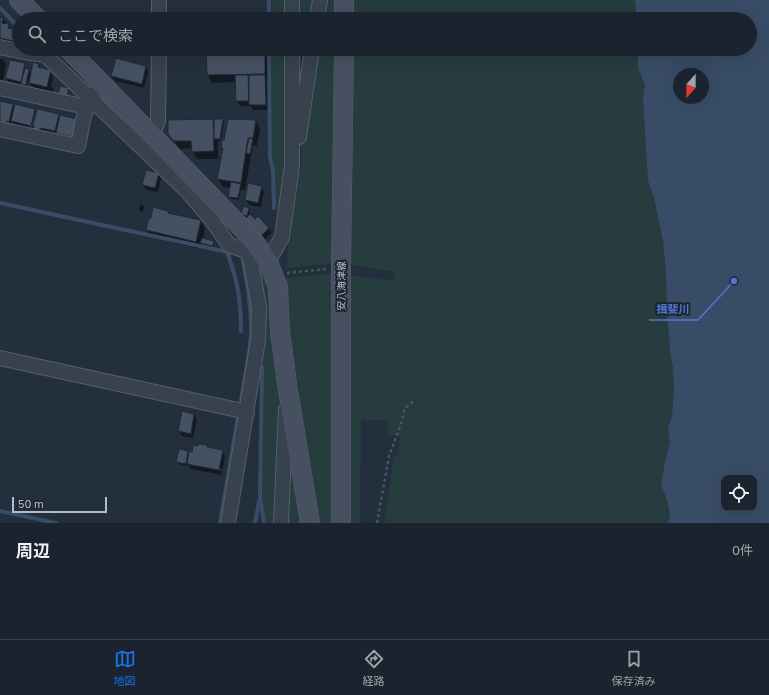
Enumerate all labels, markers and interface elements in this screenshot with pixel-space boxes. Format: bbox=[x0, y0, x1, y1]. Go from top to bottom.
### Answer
search box bbox=[12, 12, 757, 56]
icon: search bbox=[26, 23, 48, 45]
text: ここで検索 bbox=[58, 26, 133, 44]
north arrow bbox=[673, 68, 709, 104]
street label: 安八海津線 bbox=[335, 261, 347, 311]
callout: 揖斐川 bbox=[649, 297, 698, 320]
text: 揖斐川 bbox=[657, 302, 690, 315]
map controls bbox=[721, 475, 757, 511]
button: locate bbox=[721, 475, 757, 511]
scale bar bbox=[12, 495, 107, 514]
text: 50 m bbox=[18, 497, 44, 510]
text: 周辺 bbox=[16, 540, 50, 561]
text: 0件 bbox=[732, 542, 753, 558]
tab: 地図 bbox=[114, 648, 136, 688]
tab: 経路 bbox=[363, 648, 385, 688]
tab: 保存済み bbox=[612, 648, 656, 688]

